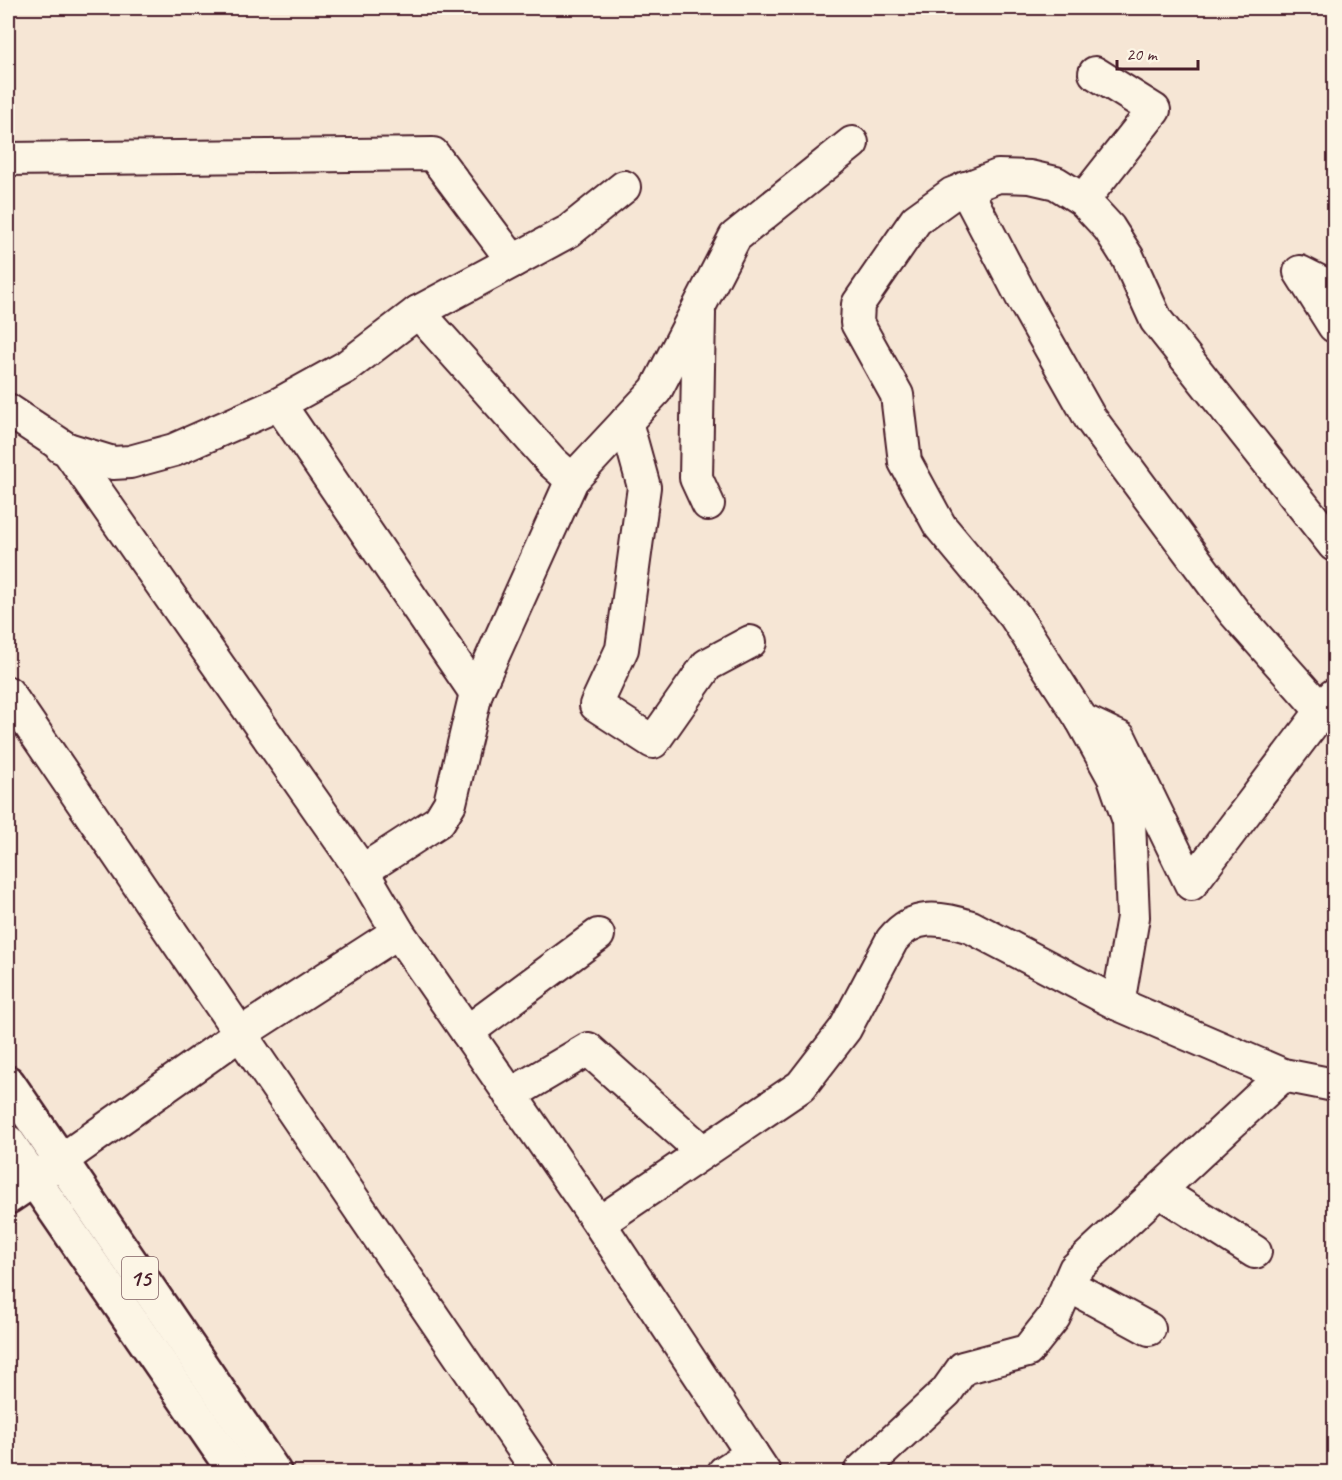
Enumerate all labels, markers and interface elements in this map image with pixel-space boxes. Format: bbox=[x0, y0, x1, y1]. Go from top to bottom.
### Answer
scale bar bbox=[1117, 33, 1198, 71]
text: 20 m bbox=[1126, 43, 1159, 65]
road number: 15 bbox=[122, 1257, 158, 1299]

